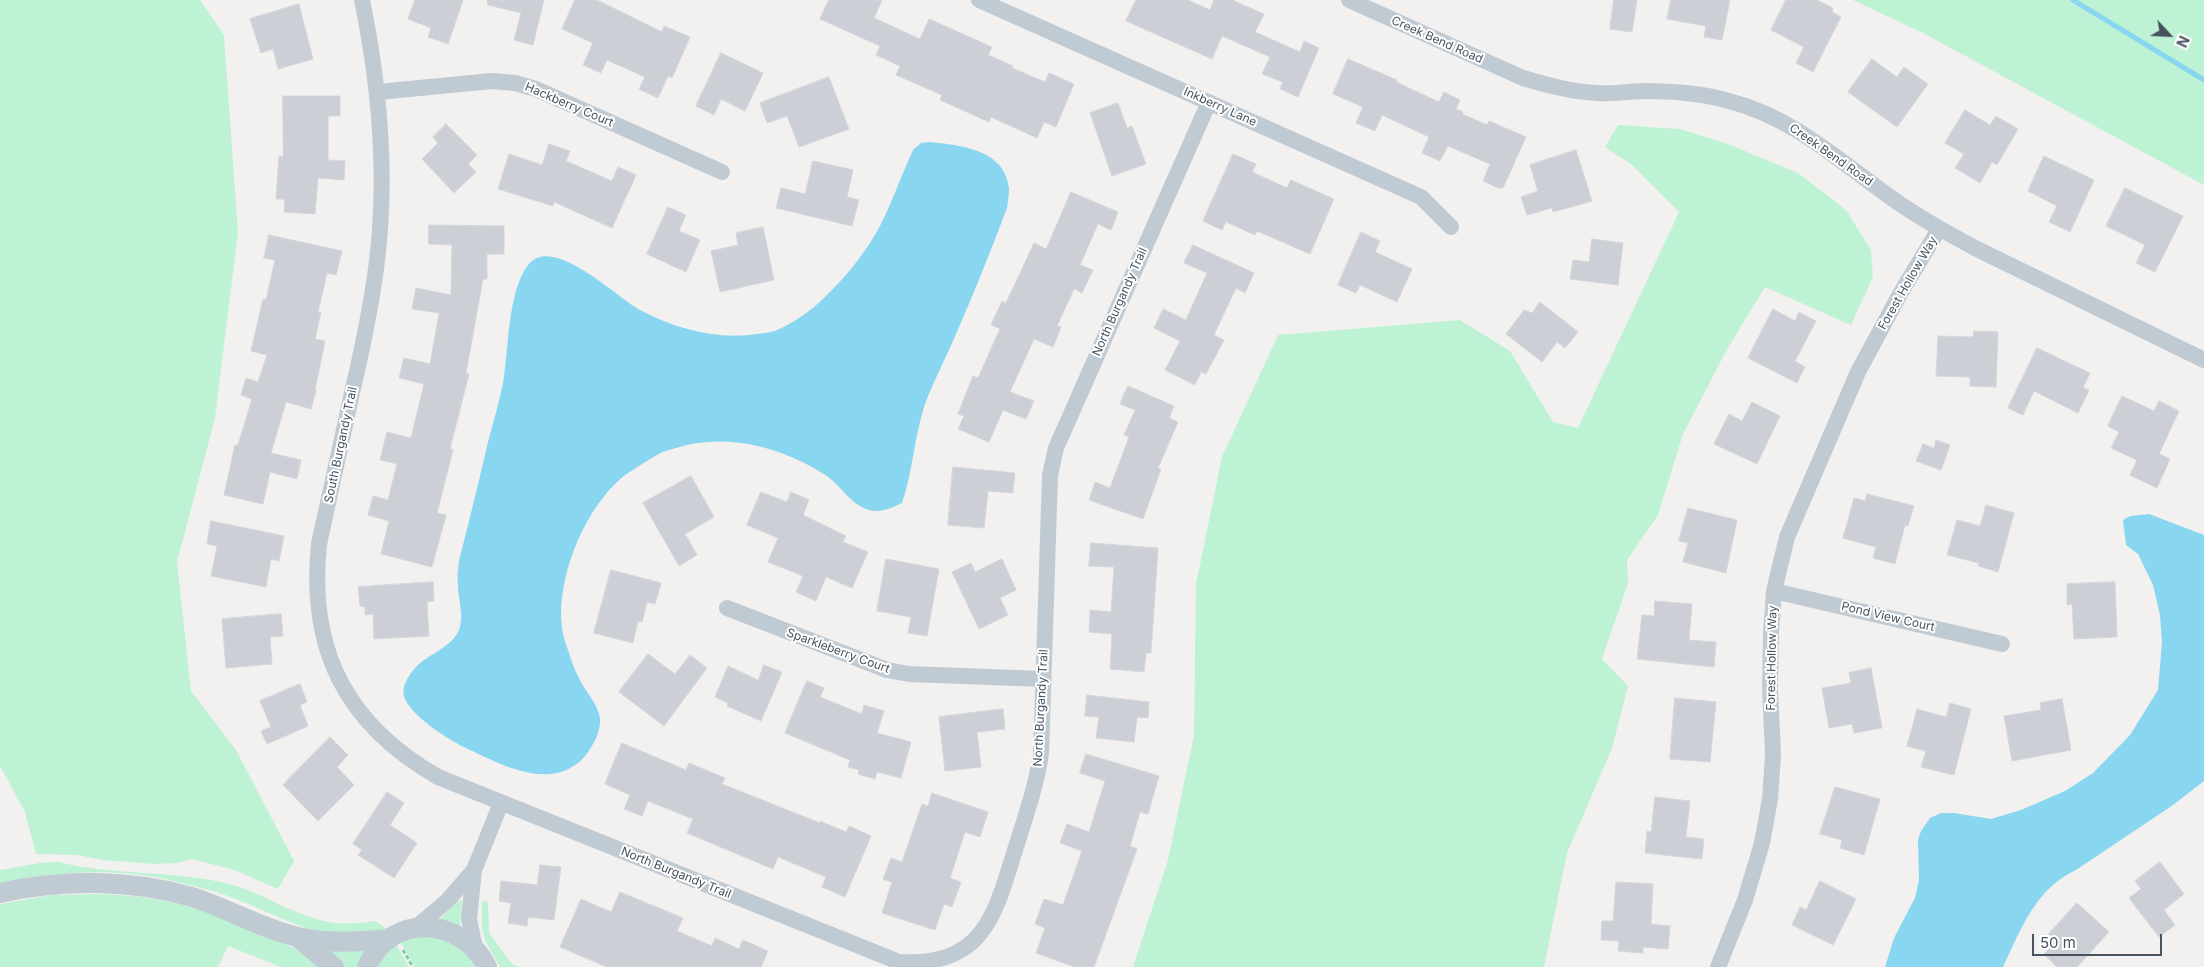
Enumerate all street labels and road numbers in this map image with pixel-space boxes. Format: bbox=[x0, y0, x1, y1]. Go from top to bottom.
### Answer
street label: Creek Bend Road bbox=[1389, 13, 1485, 67]
street label: Hackberry Court bbox=[523, 80, 615, 130]
street label: Inkberry Lane bbox=[1181, 84, 1259, 130]
street label: Creek Bend Road bbox=[1786, 121, 1876, 189]
street label: Forest Hollow Way bbox=[1875, 234, 1941, 332]
street label: North Burgandy Trail bbox=[1090, 245, 1150, 359]
street label: South Burgandy Trail bbox=[322, 386, 360, 504]
street label: Pond View Court bbox=[1840, 599, 1936, 635]
street label: Forest Hollow Way bbox=[1764, 605, 1780, 711]
street label: Sparkleberry Court bbox=[784, 626, 892, 676]
street label: North Burgandy Trail bbox=[1031, 649, 1051, 767]
street label: North Burgandy Trail bbox=[619, 844, 733, 902]

